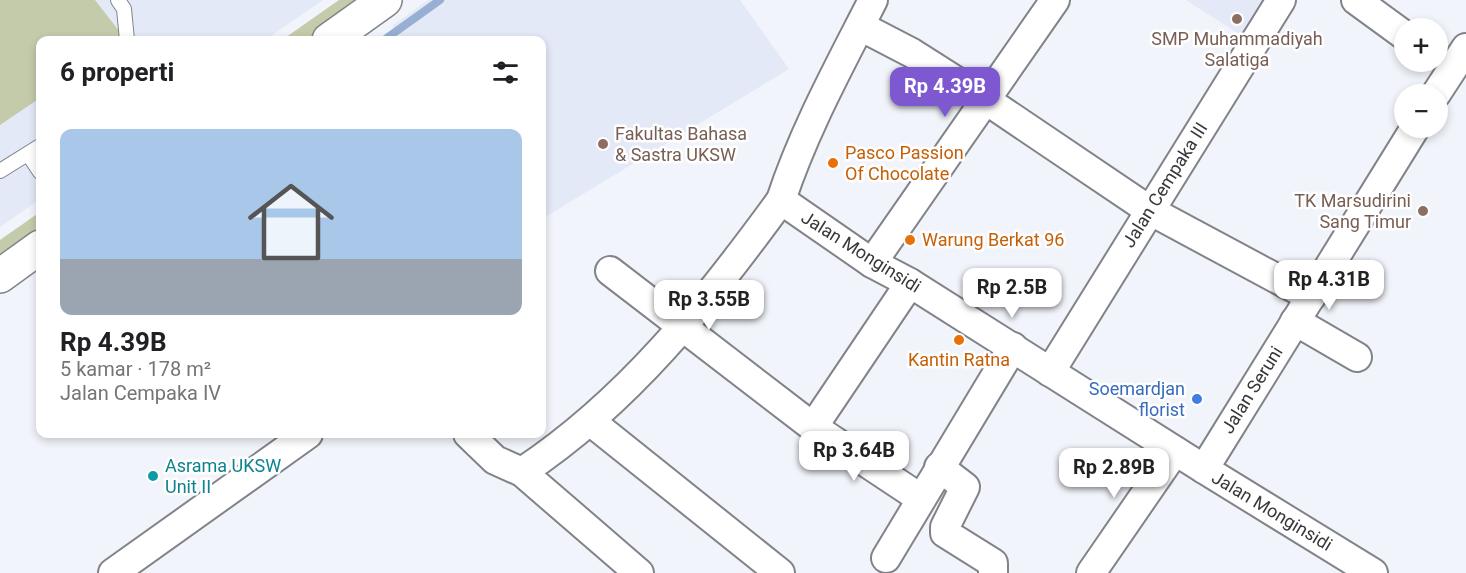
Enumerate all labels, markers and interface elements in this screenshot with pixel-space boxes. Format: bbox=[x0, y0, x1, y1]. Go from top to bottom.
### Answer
marker: SMP Muhammadiyah Salatiga bbox=[1230, 12, 1244, 26]
map controls bbox=[1394, 18, 1448, 138]
button: + bbox=[1394, 18, 1448, 72]
place label: SMP Muhammadiyah Salatiga bbox=[1151, 28, 1323, 70]
icon: filters bbox=[489, 56, 522, 89]
text: 6 properti bbox=[60, 57, 174, 87]
pin: Rp 4.39B bbox=[883, 67, 1007, 118]
text: Rp 4.39B bbox=[904, 74, 986, 98]
button: − bbox=[1394, 84, 1448, 138]
street label: Jalan Cempaka III bbox=[1118, 118, 1211, 251]
place label: Fakultas Bahasa & Sastra UKSW bbox=[615, 123, 747, 165]
marker: Fakultas Bahasa & Sastra UKSW bbox=[596, 137, 610, 151]
place label: Pasco Passion Of Chocolate bbox=[845, 142, 964, 184]
marker: Pasco Passion Of Chocolate bbox=[826, 156, 840, 170]
icon: home bbox=[237, 168, 345, 276]
place label: TK Marsudirini Sang Timur bbox=[1294, 190, 1411, 232]
marker: TK Marsudirini Sang Timur bbox=[1416, 204, 1430, 218]
street label: Jalan Monginsidi bbox=[798, 206, 925, 297]
place label: Warung Berkat 96 bbox=[922, 229, 1064, 250]
marker: Warung Berkat 96 bbox=[903, 233, 917, 247]
pin: Rp 4.31B bbox=[1267, 260, 1391, 311]
text: Rp 4.31B bbox=[1288, 267, 1370, 291]
pin: Rp 2.5B bbox=[957, 268, 1067, 319]
text: Rp 2.5B bbox=[977, 275, 1047, 299]
pin: Rp 3.55B bbox=[647, 280, 771, 331]
text: Rp 3.55B bbox=[668, 287, 750, 311]
text: Rp 4.39B bbox=[60, 327, 167, 357]
marker: Kantin Ratna bbox=[952, 333, 966, 347]
street label: Jalan Seruni bbox=[1216, 342, 1287, 437]
place label: Kantin Ratna bbox=[908, 349, 1010, 370]
text: 5 kamar · 178 m² bbox=[60, 357, 211, 381]
place label: Soemardjan florist bbox=[1089, 378, 1185, 420]
text: Jalan Cempaka IV bbox=[60, 381, 221, 405]
marker: Soemardjan florist bbox=[1190, 392, 1204, 406]
pin: Rp 3.64B bbox=[792, 431, 916, 482]
text: Rp 3.64B bbox=[813, 438, 895, 462]
pin: Rp 2.89B bbox=[1052, 448, 1176, 499]
place label: Asrama UKSW Unit II bbox=[165, 455, 281, 497]
text: Rp 2.89B bbox=[1073, 455, 1155, 479]
street label: Jalan Monginsidi bbox=[1208, 466, 1336, 555]
marker: Asrama UKSW Unit II bbox=[146, 469, 160, 483]

